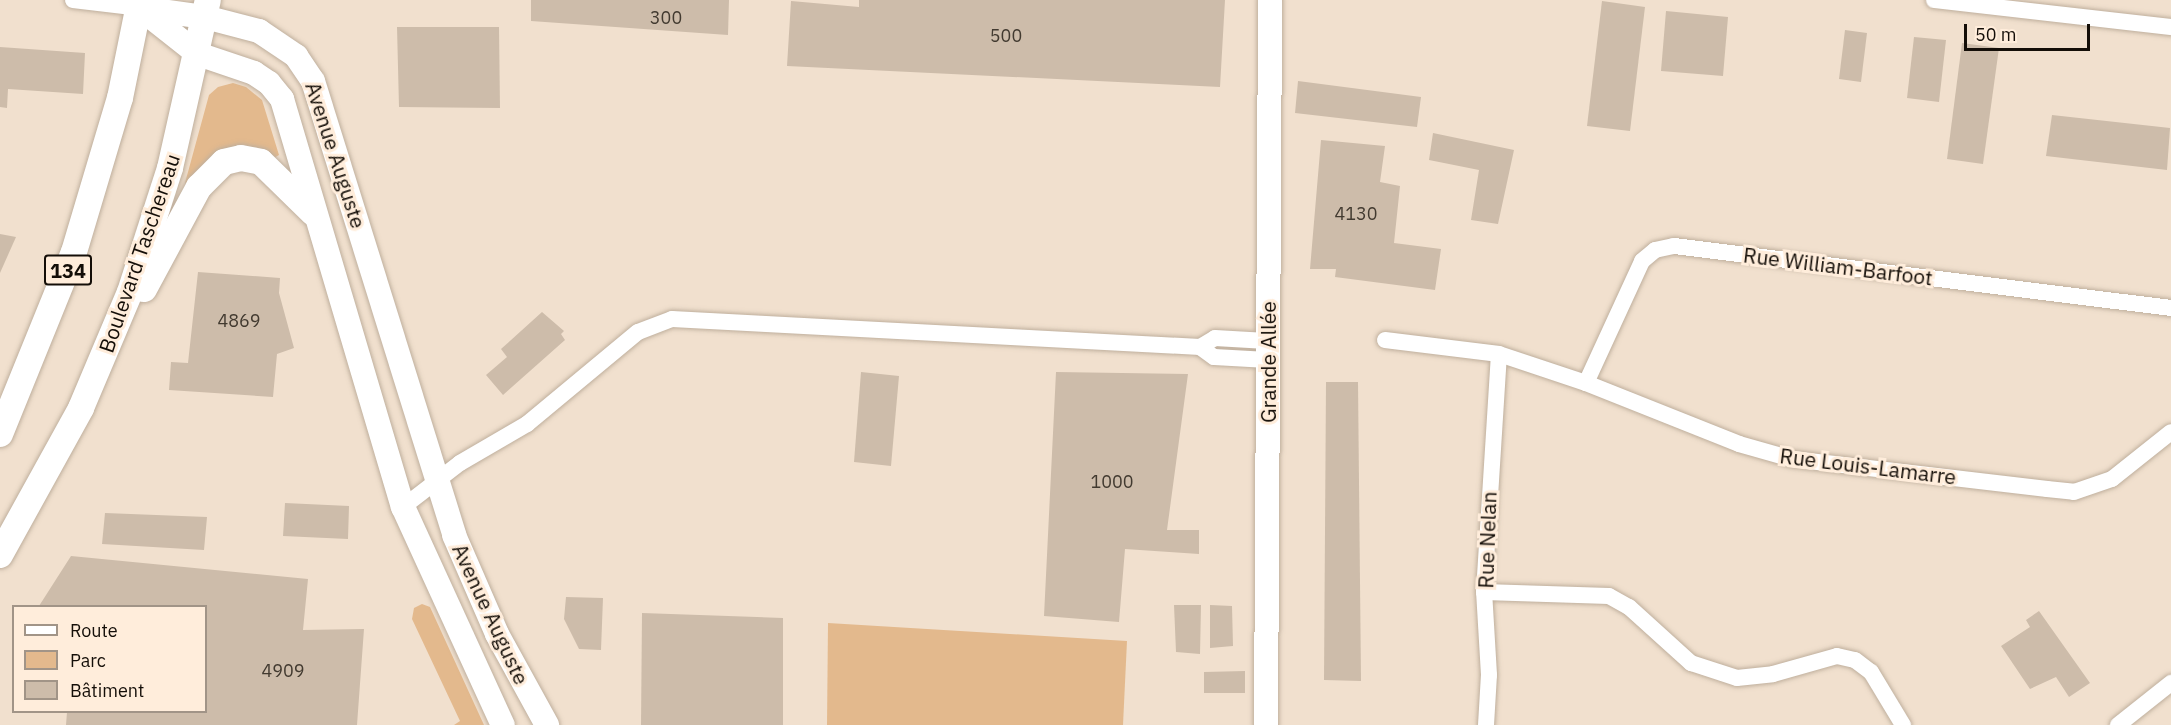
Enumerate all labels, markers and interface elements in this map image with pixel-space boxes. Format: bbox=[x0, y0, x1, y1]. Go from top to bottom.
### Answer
house number: 300 bbox=[650, 7, 682, 29]
scale bar bbox=[1967, 12, 2093, 50]
text: 50 m bbox=[1975, 23, 2017, 46]
house number: 500 bbox=[990, 25, 1022, 47]
street label: Avenue Auguste bbox=[300, 79, 372, 231]
street label: Boulevard Taschereau bbox=[93, 150, 185, 356]
house number: 4130 bbox=[1334, 203, 1378, 225]
street label: Rue William-Barfoot bbox=[1742, 242, 1934, 290]
road number: 134 bbox=[44, 253, 92, 287]
street label: Grande Allée bbox=[1255, 301, 1281, 423]
house number: 4869 bbox=[217, 310, 261, 332]
street label: Rue Louis-Lamarre bbox=[1778, 443, 1958, 489]
house number: 1000 bbox=[1090, 471, 1134, 493]
street label: Rue Nelan bbox=[1473, 491, 1501, 589]
street label: Avenue Auguste bbox=[447, 540, 535, 688]
legend bbox=[12, 605, 207, 713]
text: Route bbox=[70, 619, 118, 642]
text: Parc bbox=[70, 649, 106, 672]
house number: 4909 bbox=[261, 660, 305, 682]
text: Bâtiment bbox=[70, 679, 144, 702]

